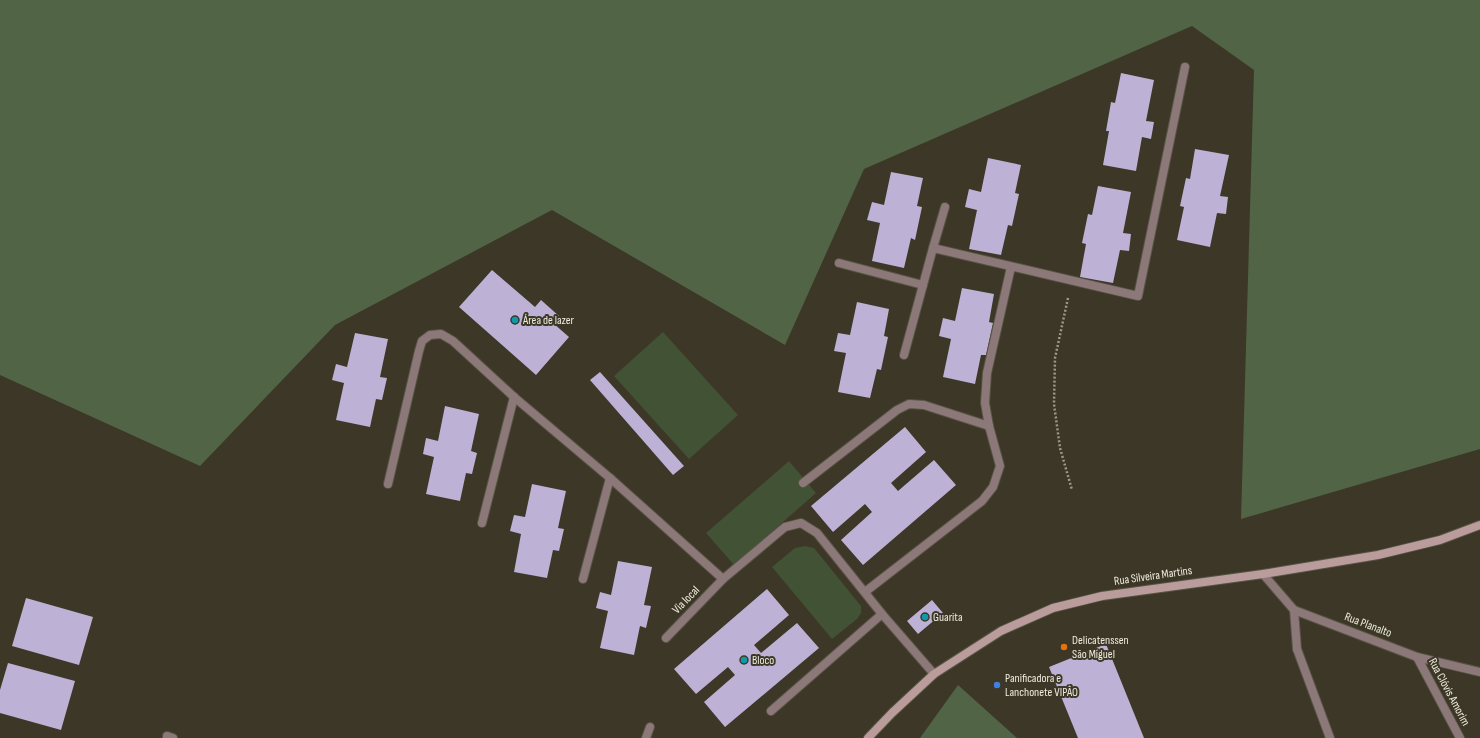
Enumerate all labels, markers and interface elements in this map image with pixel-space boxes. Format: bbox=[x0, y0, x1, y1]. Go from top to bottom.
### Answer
place label: Área de lazer bbox=[522, 313, 575, 328]
marker: Área de lazer bbox=[510, 315, 520, 325]
street label: Rua Silveira Martins bbox=[1113, 563, 1193, 589]
street label: Via local bbox=[669, 583, 703, 617]
street label: Rua Planalto bbox=[1342, 609, 1394, 641]
place label: Guarita bbox=[933, 610, 963, 625]
marker: Guarita bbox=[920, 612, 930, 622]
place label: Delicatenssen São Miguel bbox=[1072, 633, 1129, 662]
marker: Delicatenssen São Miguel bbox=[1059, 642, 1069, 652]
place label: Bloco bbox=[752, 653, 774, 668]
marker: Bloco bbox=[739, 655, 749, 665]
street label: Rua Clóvis Amorim bbox=[1425, 656, 1473, 729]
place label: Panificadora e Lanchonete VIPÃO bbox=[1005, 671, 1078, 700]
marker: Panificadora e Lanchonete VIPÃO bbox=[992, 680, 1002, 690]

